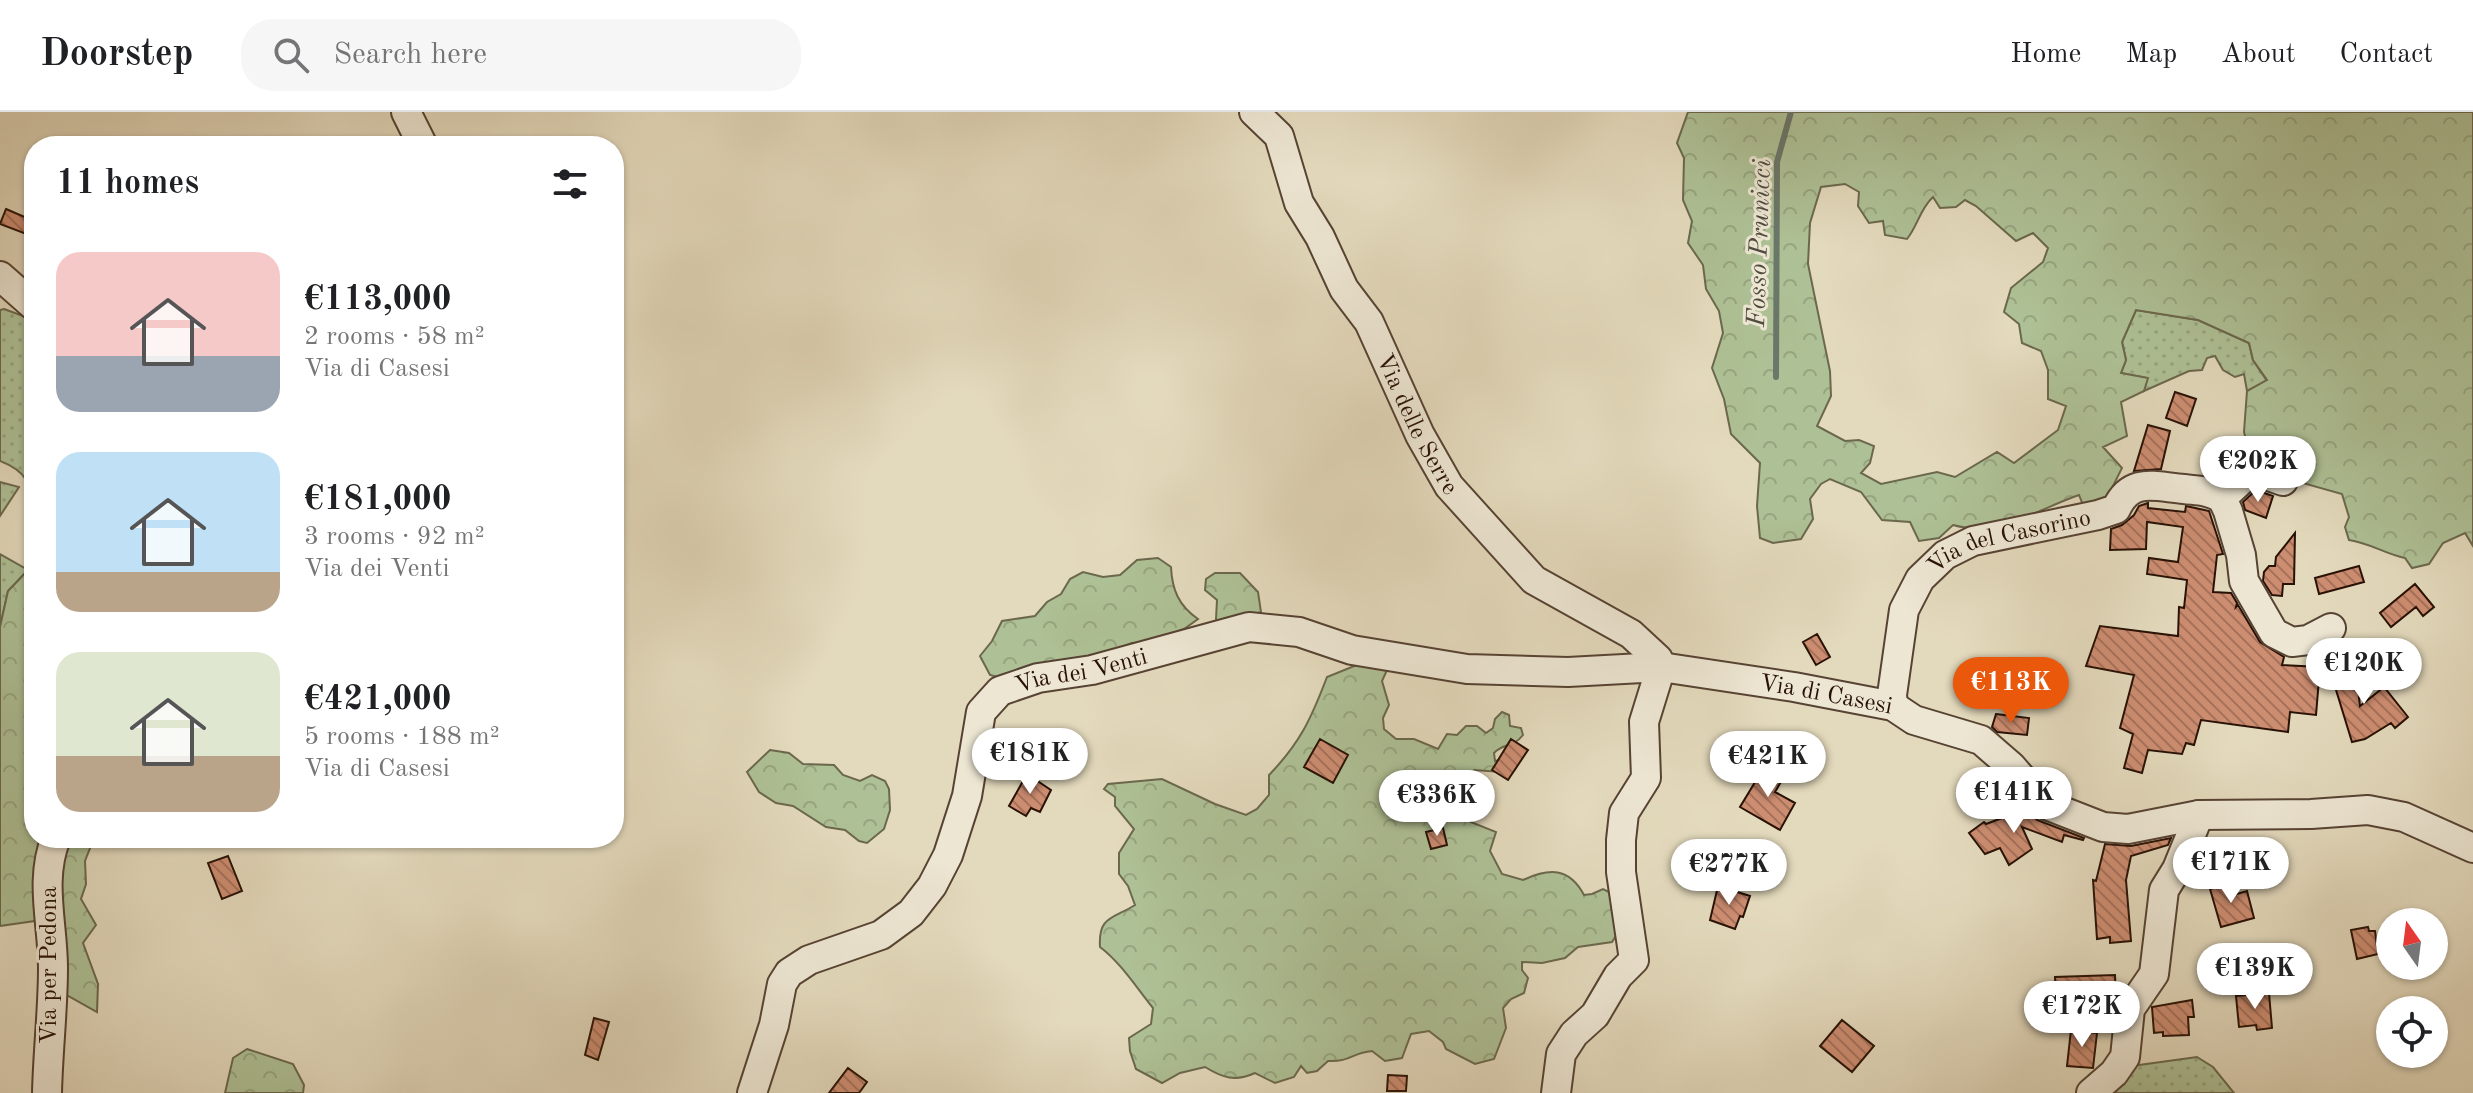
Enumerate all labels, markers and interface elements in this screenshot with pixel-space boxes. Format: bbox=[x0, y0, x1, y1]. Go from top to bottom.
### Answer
search box bbox=[241, 19, 801, 91]
icon: search bbox=[269, 33, 313, 77]
text: Doorstep bbox=[40, 36, 193, 74]
text: Search here bbox=[333, 40, 487, 70]
text: Home bbox=[2010, 41, 2081, 69]
text: Map bbox=[2125, 41, 2177, 69]
text: About bbox=[2221, 41, 2296, 69]
text: Contact bbox=[2340, 41, 2433, 69]
water label: Fosso Prunicci bbox=[1744, 158, 1776, 329]
icon: filters bbox=[548, 162, 592, 206]
text: 11 homes bbox=[56, 167, 199, 201]
text: €113,000 bbox=[304, 283, 452, 317]
icon: home bbox=[120, 284, 216, 380]
text: 2 rooms · 58 m² bbox=[304, 324, 485, 350]
street label: Via delle Serre bbox=[1371, 351, 1461, 501]
text: Via di Casesi bbox=[304, 356, 450, 382]
pin: €202K bbox=[2202, 436, 2314, 504]
text: €202K bbox=[2218, 449, 2298, 475]
text: €181,000 bbox=[304, 483, 452, 517]
icon: home bbox=[120, 484, 216, 580]
street label: Via del Casorino bbox=[1924, 507, 2093, 579]
text: 3 rooms · 92 m² bbox=[304, 524, 485, 550]
text: Via dei Venti bbox=[304, 556, 450, 582]
pin: €120K bbox=[2308, 638, 2420, 706]
street label: Via dei Venti bbox=[1013, 645, 1150, 699]
text: €120K bbox=[2324, 651, 2404, 677]
pin: €113K bbox=[1955, 657, 2067, 725]
text: €113K bbox=[1971, 670, 2051, 696]
street label: Via di Casesi bbox=[1758, 672, 1894, 720]
text: €421,000 bbox=[304, 683, 452, 717]
icon: home bbox=[120, 684, 216, 780]
text: 5 rooms · 188 m² bbox=[304, 724, 500, 750]
pin: €181K bbox=[974, 728, 1086, 796]
pin: €421K bbox=[1712, 731, 1824, 799]
text: €181K bbox=[990, 741, 1070, 767]
text: €421K bbox=[1728, 744, 1808, 770]
text: Via di Casesi bbox=[304, 756, 450, 782]
pin: €141K bbox=[1958, 767, 2070, 835]
pin: €336K bbox=[1381, 770, 1493, 838]
text: €141K bbox=[1974, 780, 2054, 806]
text: €336K bbox=[1397, 783, 1477, 809]
pin: €171K bbox=[2175, 837, 2287, 905]
pin: €277K bbox=[1673, 839, 1785, 907]
text: €171K bbox=[2191, 850, 2271, 876]
text: €277K bbox=[1689, 852, 1769, 878]
street label: Via per Pedona bbox=[38, 886, 62, 1044]
north arrow bbox=[2376, 908, 2448, 980]
map controls bbox=[2376, 908, 2448, 1068]
pin: €139K bbox=[2199, 943, 2311, 1011]
text: €139K bbox=[2215, 956, 2295, 982]
pin: €172K bbox=[2026, 981, 2138, 1049]
text: €172K bbox=[2042, 994, 2122, 1020]
button: locate bbox=[2376, 996, 2448, 1068]

